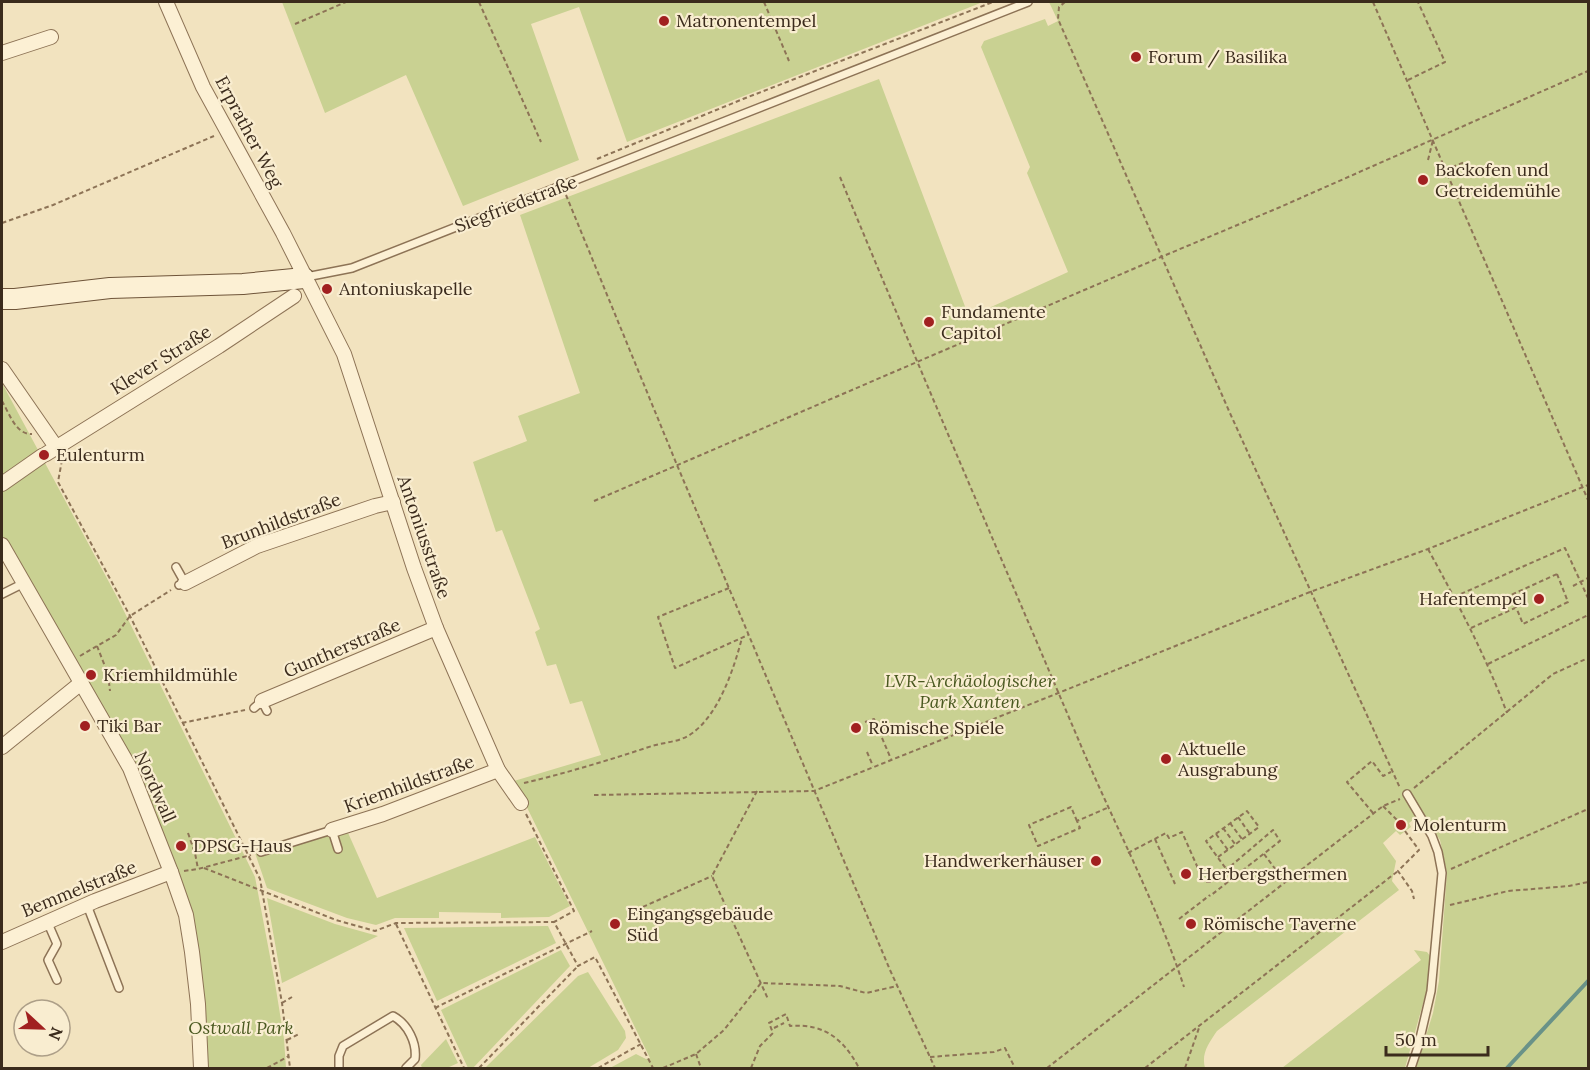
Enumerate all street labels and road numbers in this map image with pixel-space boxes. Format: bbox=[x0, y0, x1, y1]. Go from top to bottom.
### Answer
street label: Erprather Weg bbox=[210, 72, 289, 193]
street label: Siegfriedstraße bbox=[451, 170, 580, 237]
street label: Klever Straße bbox=[106, 319, 215, 400]
street label: Antoniusstraße bbox=[392, 471, 456, 602]
street label: Brunhildstraße bbox=[218, 487, 344, 554]
street label: Guntherstraße bbox=[280, 612, 404, 683]
street label: Nordwall bbox=[130, 748, 181, 826]
street label: Kriemhildstraße bbox=[341, 749, 477, 818]
street label: Bemmelstraße bbox=[18, 855, 140, 922]

